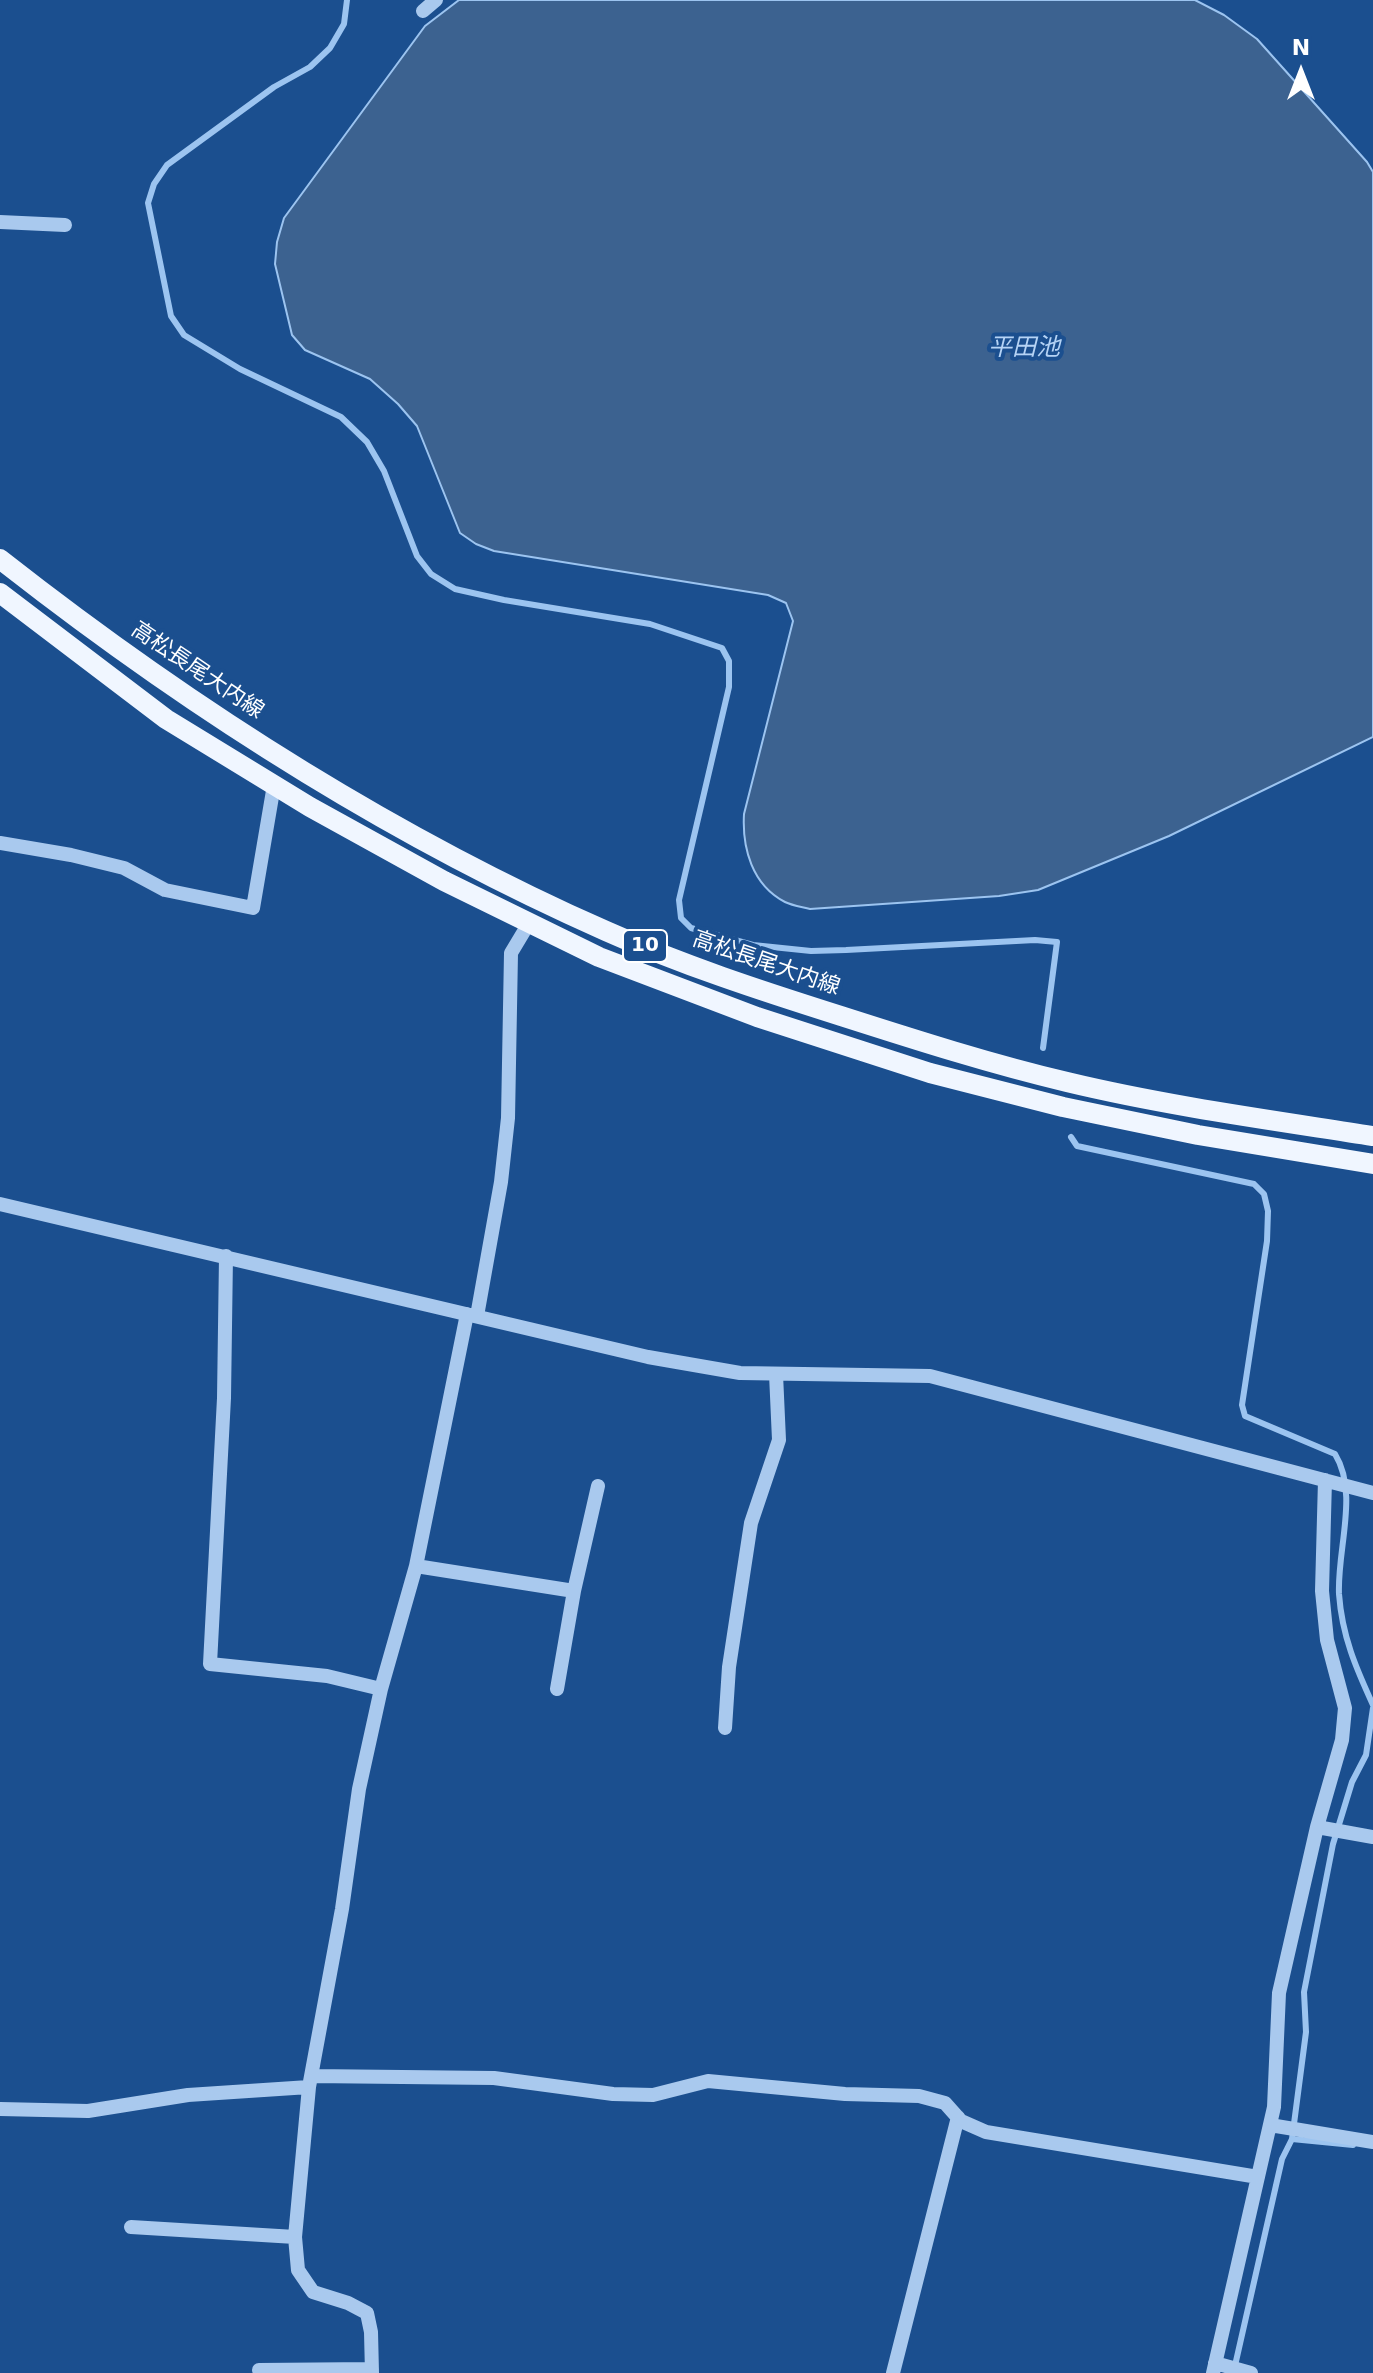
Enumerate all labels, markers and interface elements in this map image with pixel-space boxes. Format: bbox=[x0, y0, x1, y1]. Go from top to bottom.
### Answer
north arrow bbox=[1261, 32, 1341, 112]
text: N bbox=[1292, 35, 1310, 60]
water label: 平田池 bbox=[988, 335, 1060, 363]
street label: 高松長尾大内線 bbox=[126, 617, 268, 725]
street label: 高松長尾大内線 bbox=[689, 926, 843, 1002]
road number: 10 bbox=[623, 930, 667, 962]

